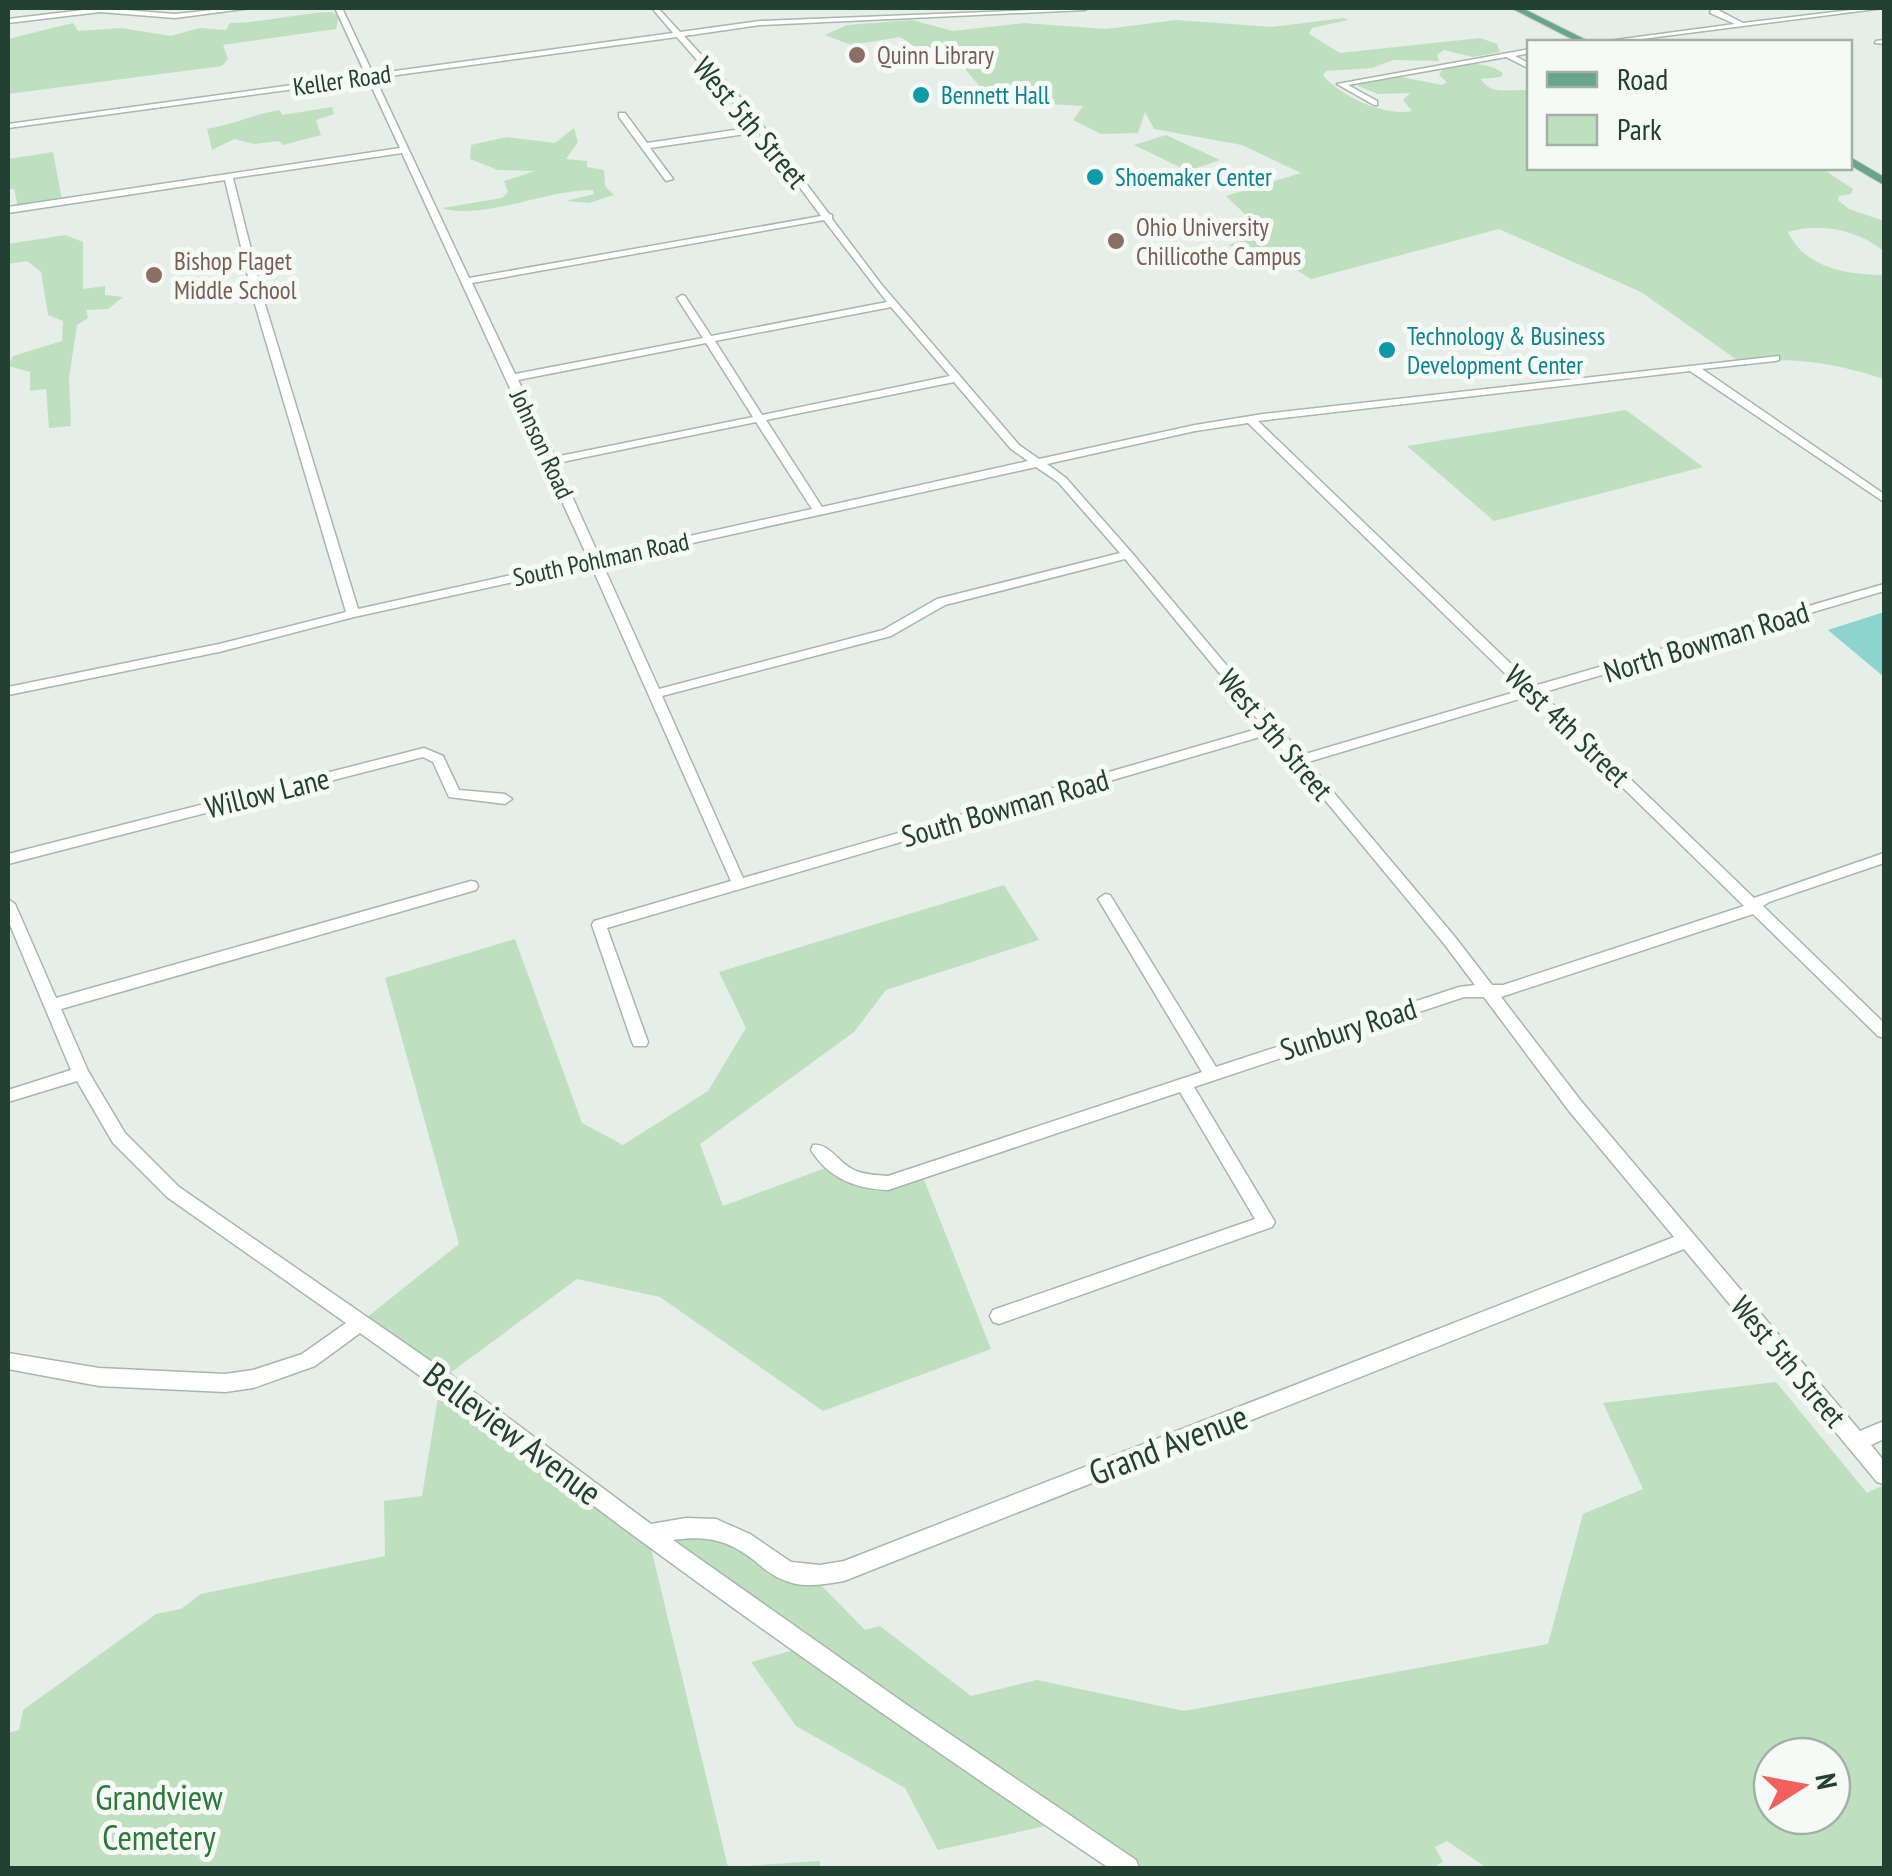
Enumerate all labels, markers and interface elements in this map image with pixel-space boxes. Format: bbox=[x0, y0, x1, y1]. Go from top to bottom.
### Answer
place label: Quinn Library bbox=[877, 39, 995, 71]
legend bbox=[1527, 40, 1852, 170]
marker: Quinn Library bbox=[846, 44, 868, 66]
street label: West 5th Street bbox=[685, 48, 818, 196]
street label: Keller Road bbox=[291, 57, 393, 103]
text: Road bbox=[1617, 59, 1668, 98]
place label: Bennett Hall bbox=[941, 79, 1050, 111]
marker: Bennett Hall bbox=[910, 84, 932, 106]
text: Park bbox=[1617, 109, 1662, 148]
place label: Shoemaker Center bbox=[1115, 161, 1272, 193]
marker: Shoemaker Center bbox=[1084, 166, 1106, 188]
place label: Ohio University Chillicothe Campus bbox=[1136, 211, 1301, 272]
marker: Ohio University Chillicothe Campus bbox=[1105, 230, 1127, 252]
place label: Bishop Flaget Middle School bbox=[174, 245, 297, 306]
marker: Bishop Flaget Middle School bbox=[143, 264, 165, 286]
place label: Technology & Business Development Center bbox=[1407, 320, 1605, 381]
marker: Technology & Business Development Center bbox=[1376, 339, 1398, 361]
street label: Johnson Road bbox=[502, 383, 581, 504]
street label: South Pohlman Road bbox=[510, 525, 692, 593]
street label: North Bowman Road bbox=[1599, 591, 1813, 691]
street label: West 4th Street bbox=[1497, 656, 1639, 795]
street label: West 5th Street bbox=[1210, 660, 1343, 808]
street label: Willow Lane bbox=[201, 758, 333, 826]
street label: South Bowman Road bbox=[897, 759, 1113, 855]
street label: Sunbury Road bbox=[1275, 988, 1421, 1068]
street label: West 5th Street bbox=[1723, 1287, 1856, 1435]
street label: Belleview Avenue bbox=[415, 1351, 611, 1515]
street label: Grand Avenue bbox=[1082, 1393, 1254, 1495]
north arrow bbox=[1752, 1736, 1852, 1836]
text: N bbox=[1807, 1770, 1847, 1792]
park label: Grandview Cemetery bbox=[95, 1774, 223, 1860]

